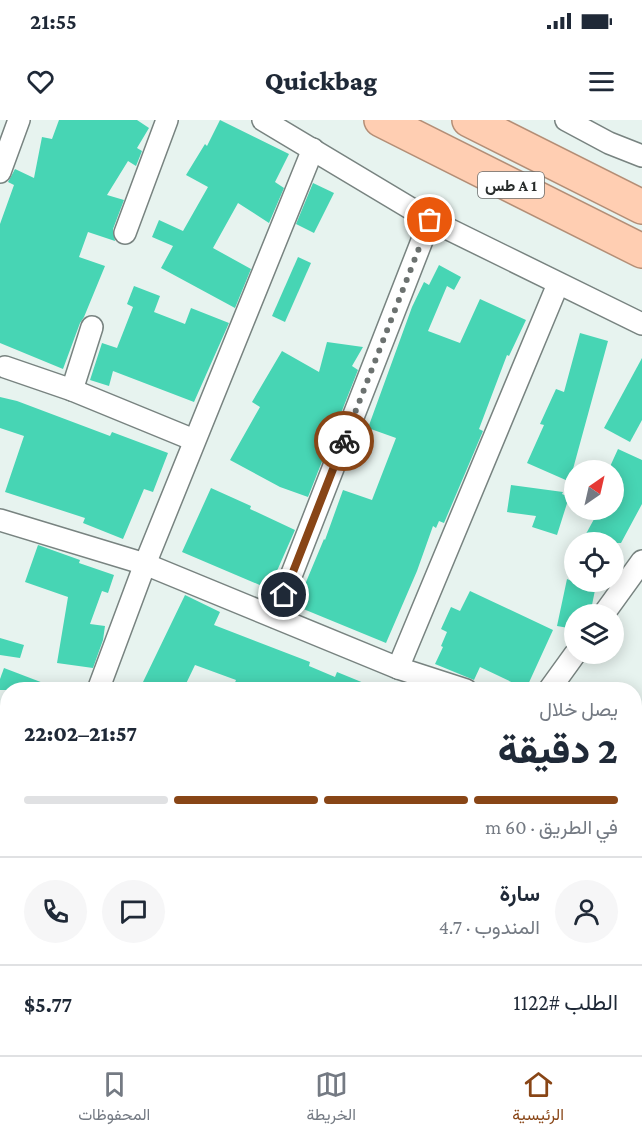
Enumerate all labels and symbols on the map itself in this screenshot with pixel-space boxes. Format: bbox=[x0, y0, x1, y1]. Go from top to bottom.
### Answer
road number: طس A 1 bbox=[478, 172, 544, 198]
pin bbox=[404, 194, 455, 245]
courier bbox=[314, 411, 374, 471]
north arrow bbox=[564, 460, 624, 520]
pin bbox=[258, 569, 309, 620]

